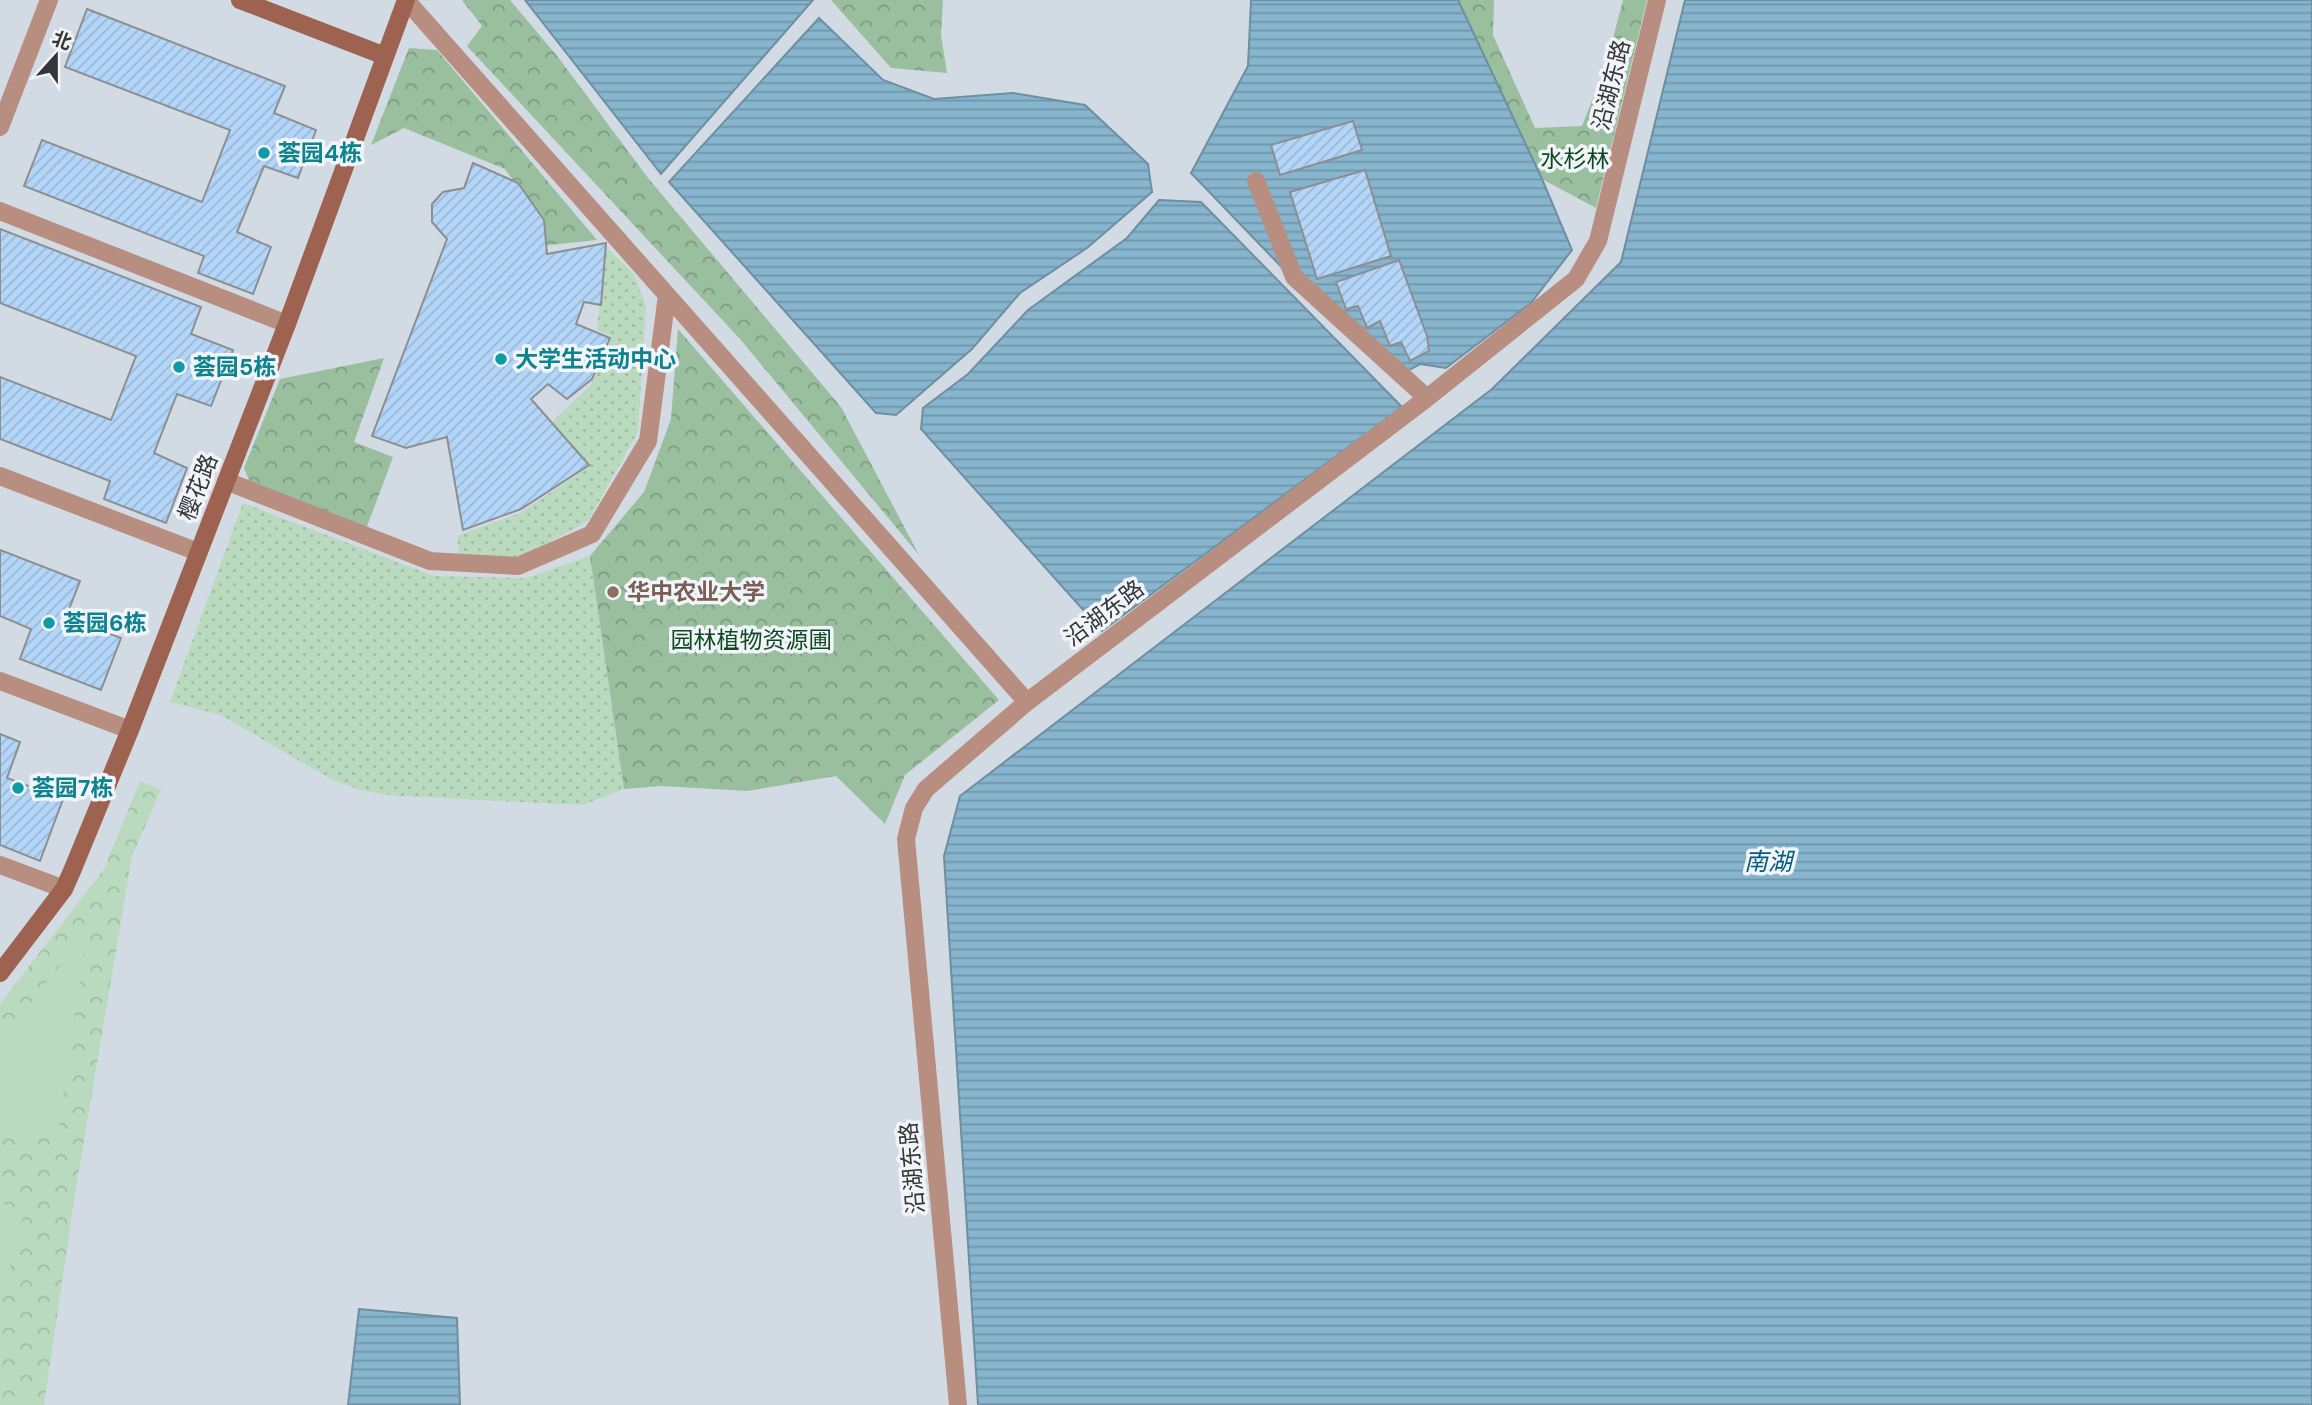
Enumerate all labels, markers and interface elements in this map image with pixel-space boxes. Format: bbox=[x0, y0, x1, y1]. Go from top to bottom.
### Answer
north arrow bbox=[21, 21, 91, 91]
text: 北 bbox=[49, 26, 75, 56]
street label: 沿湖东路 bbox=[1585, 37, 1637, 133]
place label: 荟园4栋 bbox=[278, 138, 362, 168]
park label: 水杉林 bbox=[1541, 144, 1610, 174]
marker: 荟园4栋 bbox=[256, 145, 272, 161]
place label: 大学生活动中心 bbox=[515, 344, 676, 374]
marker: 大学生活动中心 bbox=[493, 351, 509, 367]
place label: 荟园5栋 bbox=[193, 352, 276, 382]
marker: 荟园5栋 bbox=[171, 359, 187, 375]
street label: 樱花路 bbox=[172, 449, 224, 525]
street label: 沿湖东路 bbox=[1058, 573, 1150, 653]
place label: 华中农业大学 bbox=[627, 577, 765, 607]
marker: 华中农业大学 bbox=[605, 584, 621, 600]
place label: 荟园6栋 bbox=[63, 608, 147, 638]
marker: 荟园6栋 bbox=[41, 615, 57, 631]
park label: 园林植物资源圃 bbox=[671, 625, 832, 655]
place label: 荟园7栋 bbox=[32, 773, 113, 803]
marker: 荟园7栋 bbox=[10, 780, 26, 796]
water label: 南湖 bbox=[1744, 846, 1796, 877]
street label: 沿湖东路 bbox=[893, 1121, 931, 1215]

